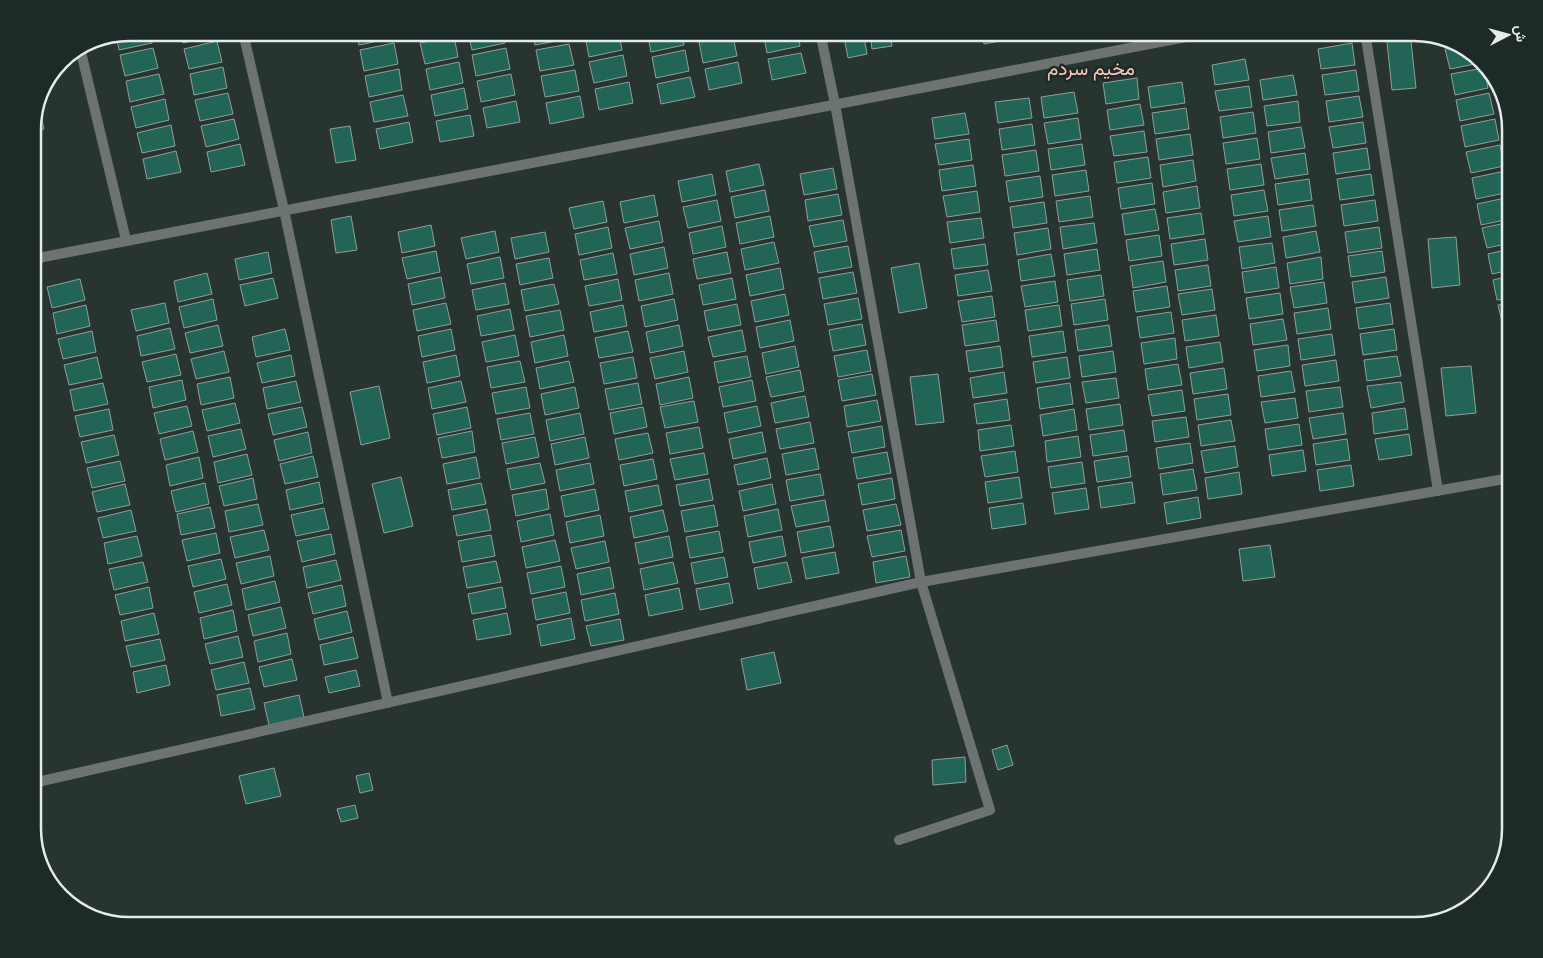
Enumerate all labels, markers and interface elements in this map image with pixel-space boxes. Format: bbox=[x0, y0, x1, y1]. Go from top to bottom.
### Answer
north arrow bbox=[1483, 10, 1533, 60]
text: ش bbox=[1511, 25, 1529, 43]
district label: مخيم سردم bbox=[1047, 58, 1135, 81]

